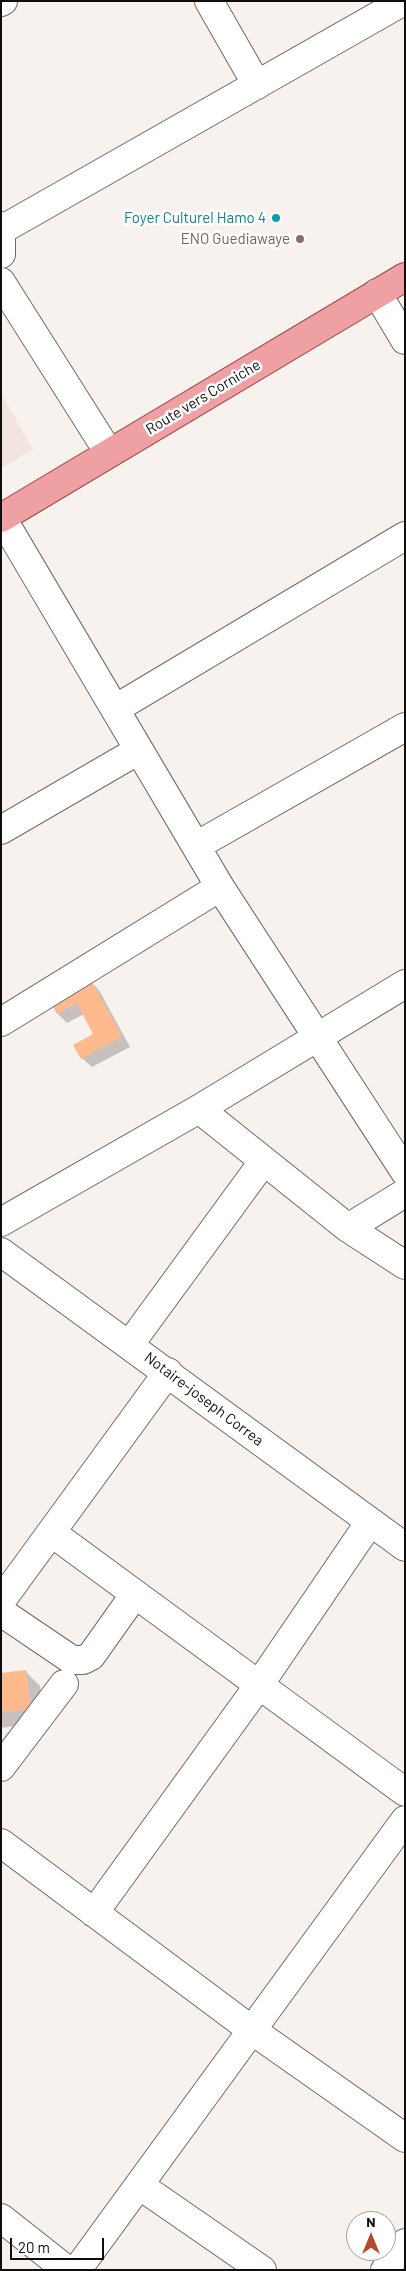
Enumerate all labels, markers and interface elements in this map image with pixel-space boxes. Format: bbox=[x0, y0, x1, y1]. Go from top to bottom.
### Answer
place label: Foyer Culturel Hamo 4 bbox=[124, 209, 266, 227]
marker: Foyer Culturel Hamo 4 bbox=[270, 212, 282, 224]
place label: ENO Guediawaye bbox=[181, 230, 290, 248]
marker: ENO Guediawaye bbox=[294, 233, 306, 245]
street label: Route vers Corniche bbox=[142, 356, 264, 438]
street label: Notaire-joseph Correa bbox=[141, 1348, 267, 1450]
north arrow bbox=[346, 2211, 396, 2261]
text: N bbox=[366, 2213, 376, 2230]
scale bar bbox=[12, 2228, 106, 2260]
text: 20 m bbox=[18, 2238, 50, 2256]

